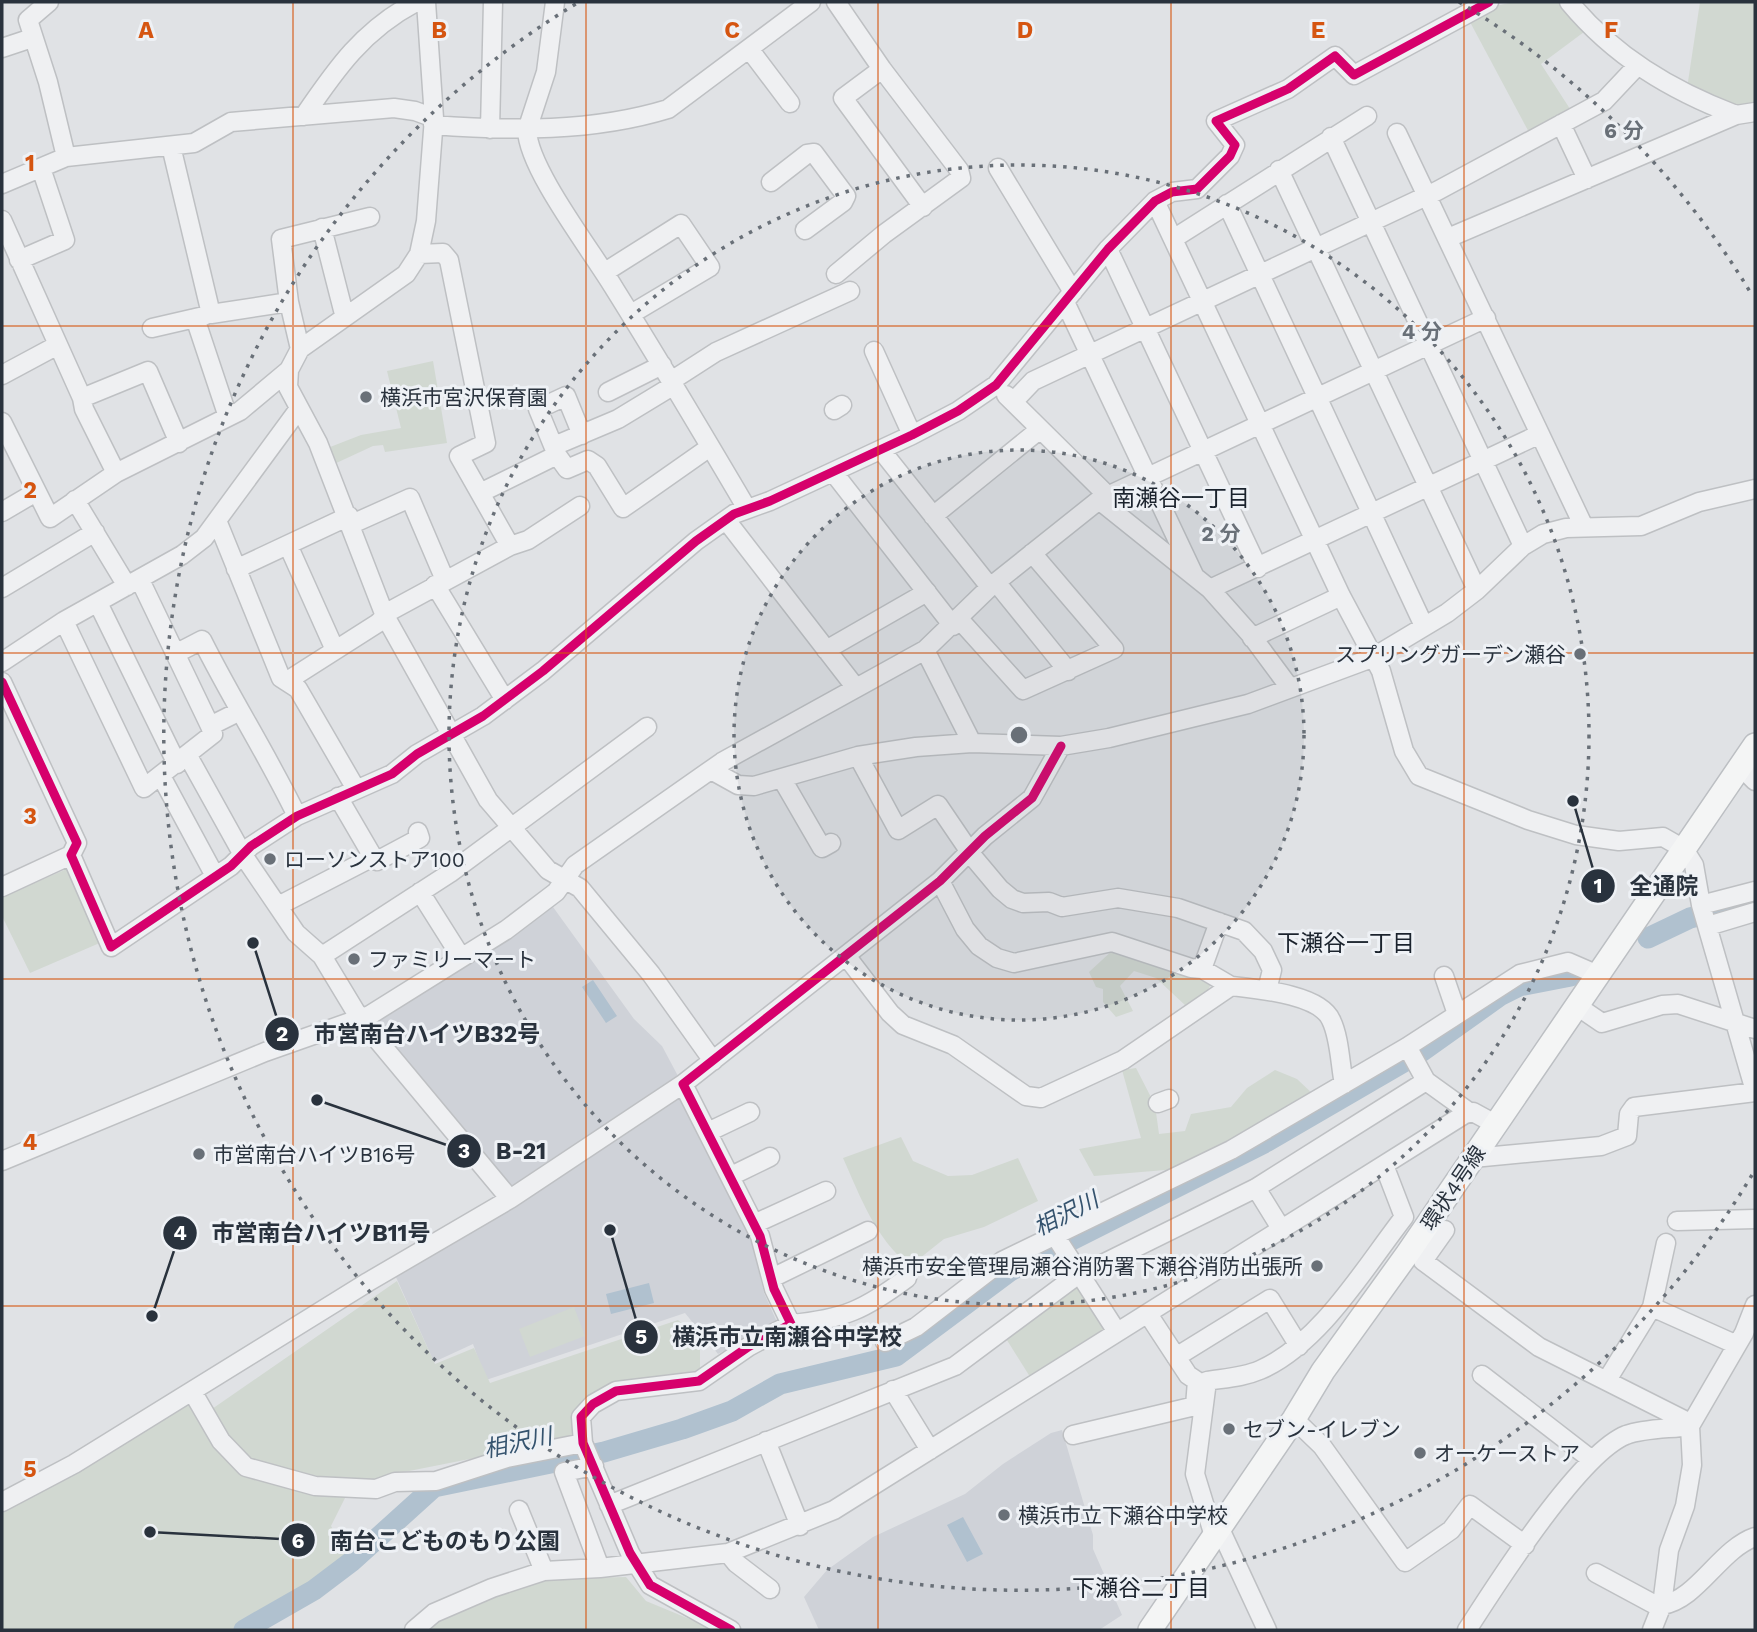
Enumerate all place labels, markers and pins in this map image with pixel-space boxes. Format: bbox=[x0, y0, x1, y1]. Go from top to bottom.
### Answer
place label: 横浜市宮沢保育園 bbox=[380, 385, 548, 410]
marker: 横浜市宮沢保育園 bbox=[358, 389, 374, 405]
place label: スプリングガーデン瀬谷 bbox=[1335, 642, 1566, 667]
marker: スプリングガーデン瀬谷 bbox=[1572, 646, 1588, 662]
centre of rings bbox=[1007, 723, 1031, 747]
place label: ローソンストア100 bbox=[284, 847, 465, 872]
marker: ローソンストア100 bbox=[262, 851, 278, 867]
callout: 全通院 bbox=[1581, 864, 1713, 908]
place label: ファミリーマート bbox=[368, 947, 536, 972]
marker: ファミリーマート bbox=[346, 951, 362, 967]
callout: 市営南台ハイツB32号 bbox=[265, 1012, 555, 1056]
callout: B-21 bbox=[447, 1129, 560, 1173]
place label: 市営南台ハイツB16号 bbox=[213, 1142, 415, 1167]
marker: 市営南台ハイツB16号 bbox=[191, 1146, 207, 1162]
callout: 市営南台ハイツB11号 bbox=[163, 1211, 445, 1255]
place label: 横浜市安全管理局瀬谷消防署下瀬谷消防出張所 bbox=[862, 1254, 1303, 1279]
marker: 横浜市安全管理局瀬谷消防署下瀬谷消防出張所 bbox=[1309, 1258, 1325, 1274]
callout: 横浜市立南瀬谷中学校 bbox=[623, 1315, 916, 1359]
place label: セブン-イレブン bbox=[1243, 1417, 1401, 1442]
marker: セブン-イレブン bbox=[1221, 1421, 1237, 1437]
place label: オーケーストア bbox=[1434, 1441, 1580, 1466]
marker: オーケーストア bbox=[1412, 1445, 1428, 1461]
place label: 横浜市立下瀬谷中学校 bbox=[1018, 1503, 1228, 1528]
marker: 横浜市立下瀬谷中学校 bbox=[996, 1507, 1012, 1523]
callout: 南台こどものもり公園 bbox=[281, 1518, 574, 1562]

